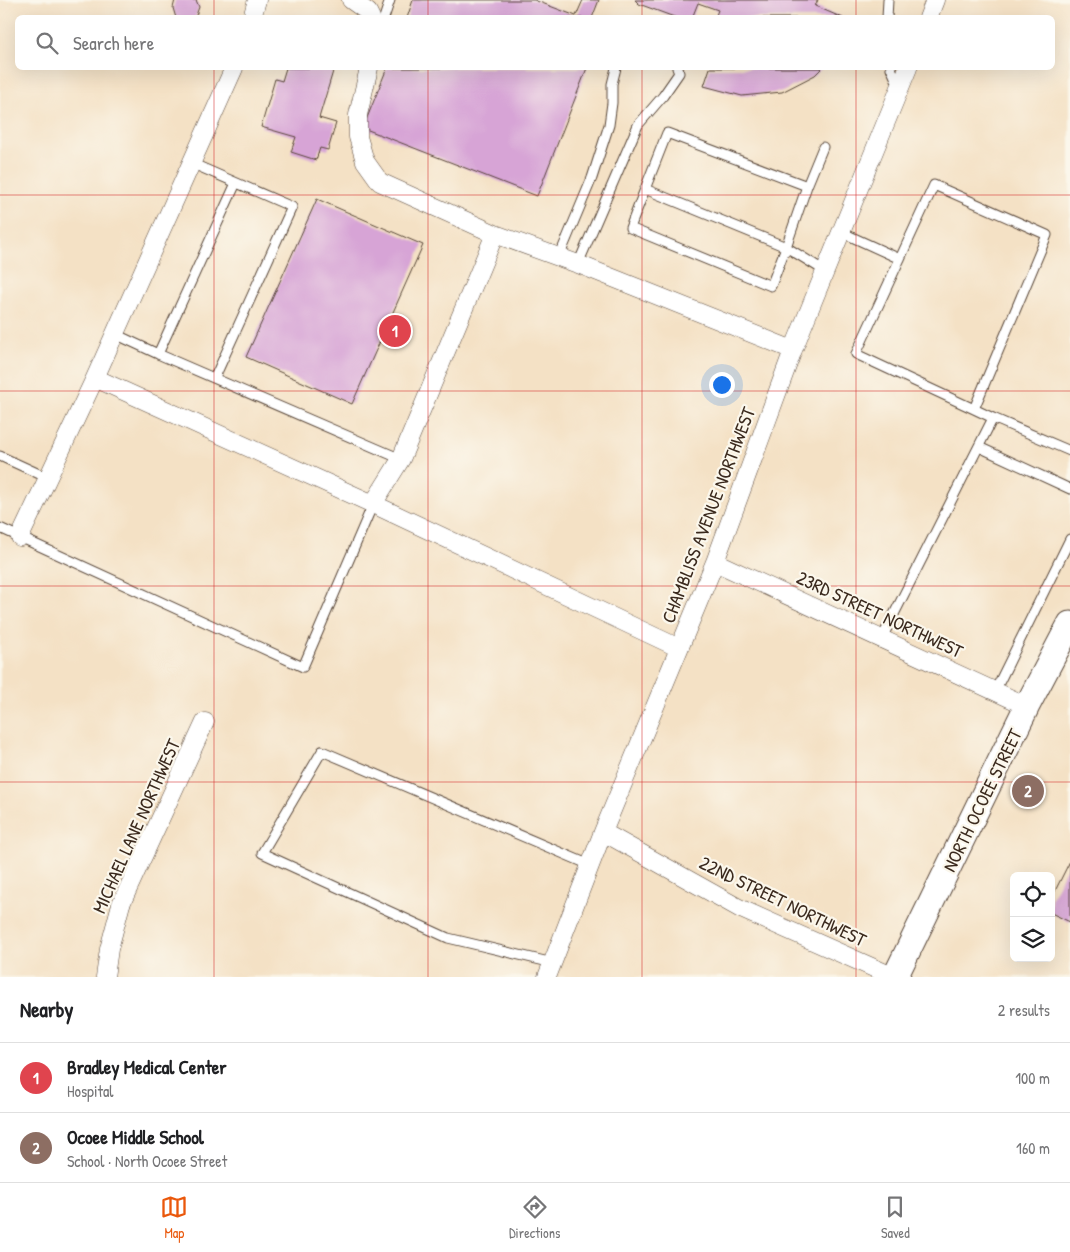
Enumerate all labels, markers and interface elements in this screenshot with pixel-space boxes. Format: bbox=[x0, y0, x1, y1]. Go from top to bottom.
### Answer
search box bbox=[15, 15, 1055, 70]
icon: search bbox=[33, 29, 61, 57]
text: Search here bbox=[73, 30, 154, 56]
pin: 1 bbox=[379, 312, 411, 350]
your location bbox=[709, 372, 735, 398]
street label: CHAMBLISS AVENUE NORTHWEST bbox=[655, 402, 762, 627]
street label: 23RD STREET NORTHWEST bbox=[793, 564, 968, 664]
street label: NORTH OCOEE STREET bbox=[936, 723, 1028, 876]
street label: MICHAEL LANE NORTHWEST bbox=[86, 734, 187, 917]
pin: 2 bbox=[1012, 772, 1044, 810]
street label: 22ND STREET NORTHWEST bbox=[695, 849, 872, 953]
map controls bbox=[1010, 872, 1055, 962]
button: locate bbox=[1010, 872, 1055, 917]
button: layers bbox=[1010, 917, 1055, 962]
text: Nearby bbox=[20, 995, 73, 1024]
text: 2 results bbox=[998, 999, 1050, 1021]
text: Bradley Medical Center bbox=[67, 1054, 227, 1080]
text: 1 bbox=[33, 1067, 39, 1089]
text: 100 m bbox=[1015, 1067, 1050, 1089]
text: Hospital bbox=[67, 1080, 114, 1102]
text: Ocoee Middle School bbox=[67, 1124, 204, 1150]
text: 2 bbox=[32, 1137, 40, 1159]
text: 160 m bbox=[1016, 1137, 1050, 1159]
text: School · North Ocoee Street bbox=[67, 1150, 227, 1172]
tab: Map bbox=[160, 1193, 188, 1242]
tab: Directions bbox=[509, 1193, 560, 1242]
tab: Saved bbox=[881, 1193, 910, 1242]

